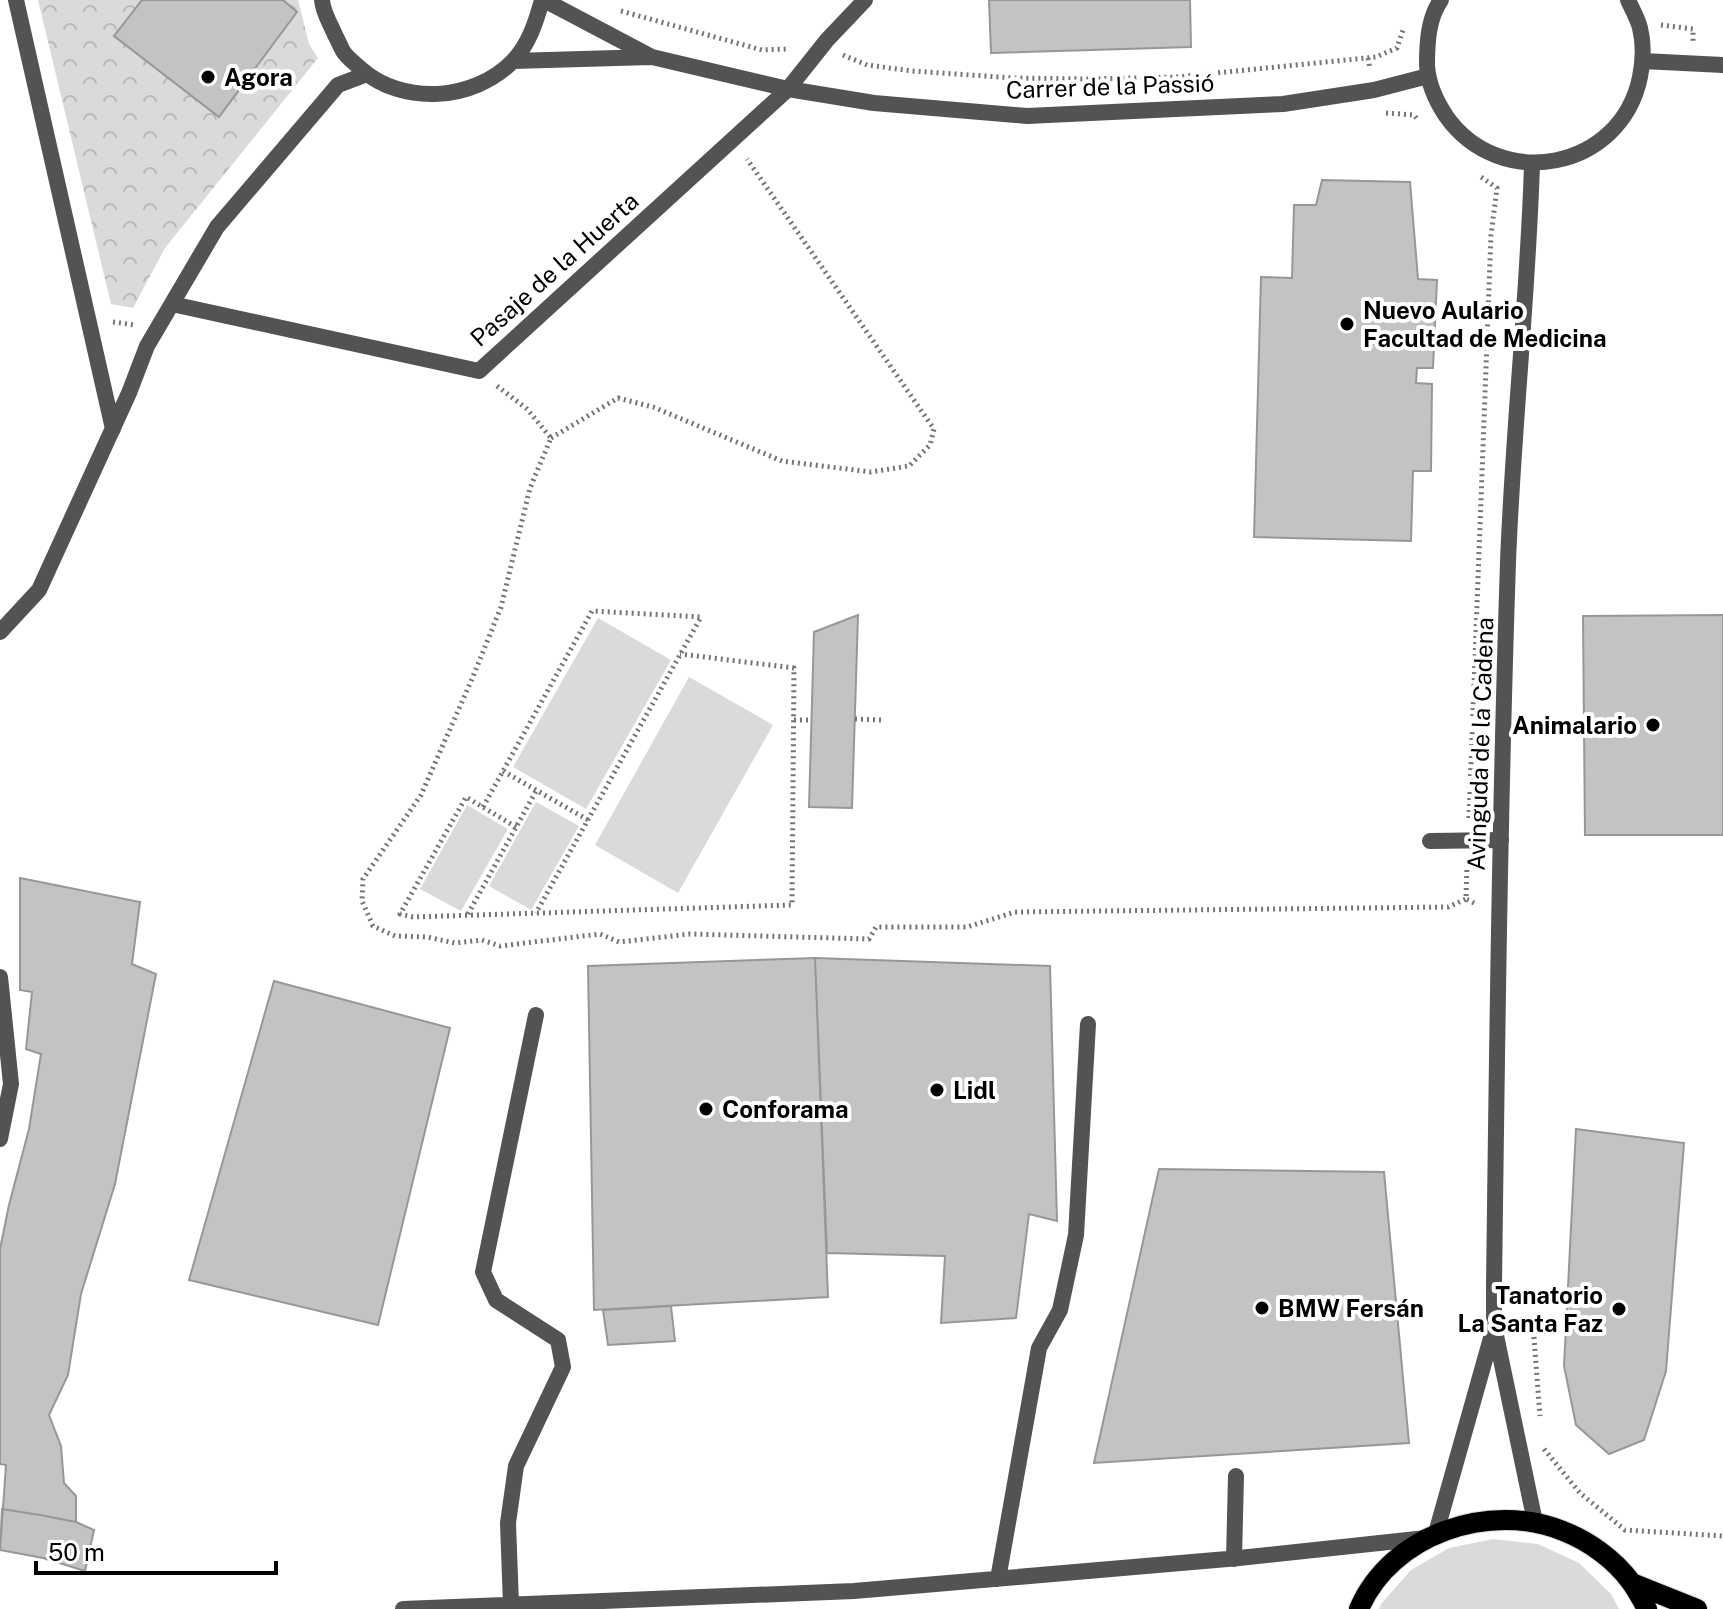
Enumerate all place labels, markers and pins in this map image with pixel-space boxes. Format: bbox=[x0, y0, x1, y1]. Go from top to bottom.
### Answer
place label: Agora bbox=[224, 63, 293, 91]
marker: Agora bbox=[199, 68, 217, 86]
place label: Nuevo Aulario Facultad de Medicina bbox=[1363, 296, 1607, 352]
marker: Nuevo Aulario Facultad de Medicina bbox=[1338, 315, 1356, 333]
place label: Animalario bbox=[1512, 711, 1637, 739]
marker: Animalario bbox=[1644, 716, 1662, 734]
place label: Lidl bbox=[953, 1076, 996, 1104]
marker: Lidl bbox=[928, 1081, 946, 1099]
place label: Conforama bbox=[722, 1095, 849, 1123]
marker: Conforama bbox=[697, 1100, 715, 1118]
place label: Tanatorio La Santa Faz bbox=[1458, 1281, 1603, 1337]
place label: BMW Fersán bbox=[1278, 1294, 1424, 1322]
marker: BMW Fersán bbox=[1253, 1299, 1271, 1317]
marker: Tanatorio La Santa Faz bbox=[1610, 1300, 1628, 1318]

